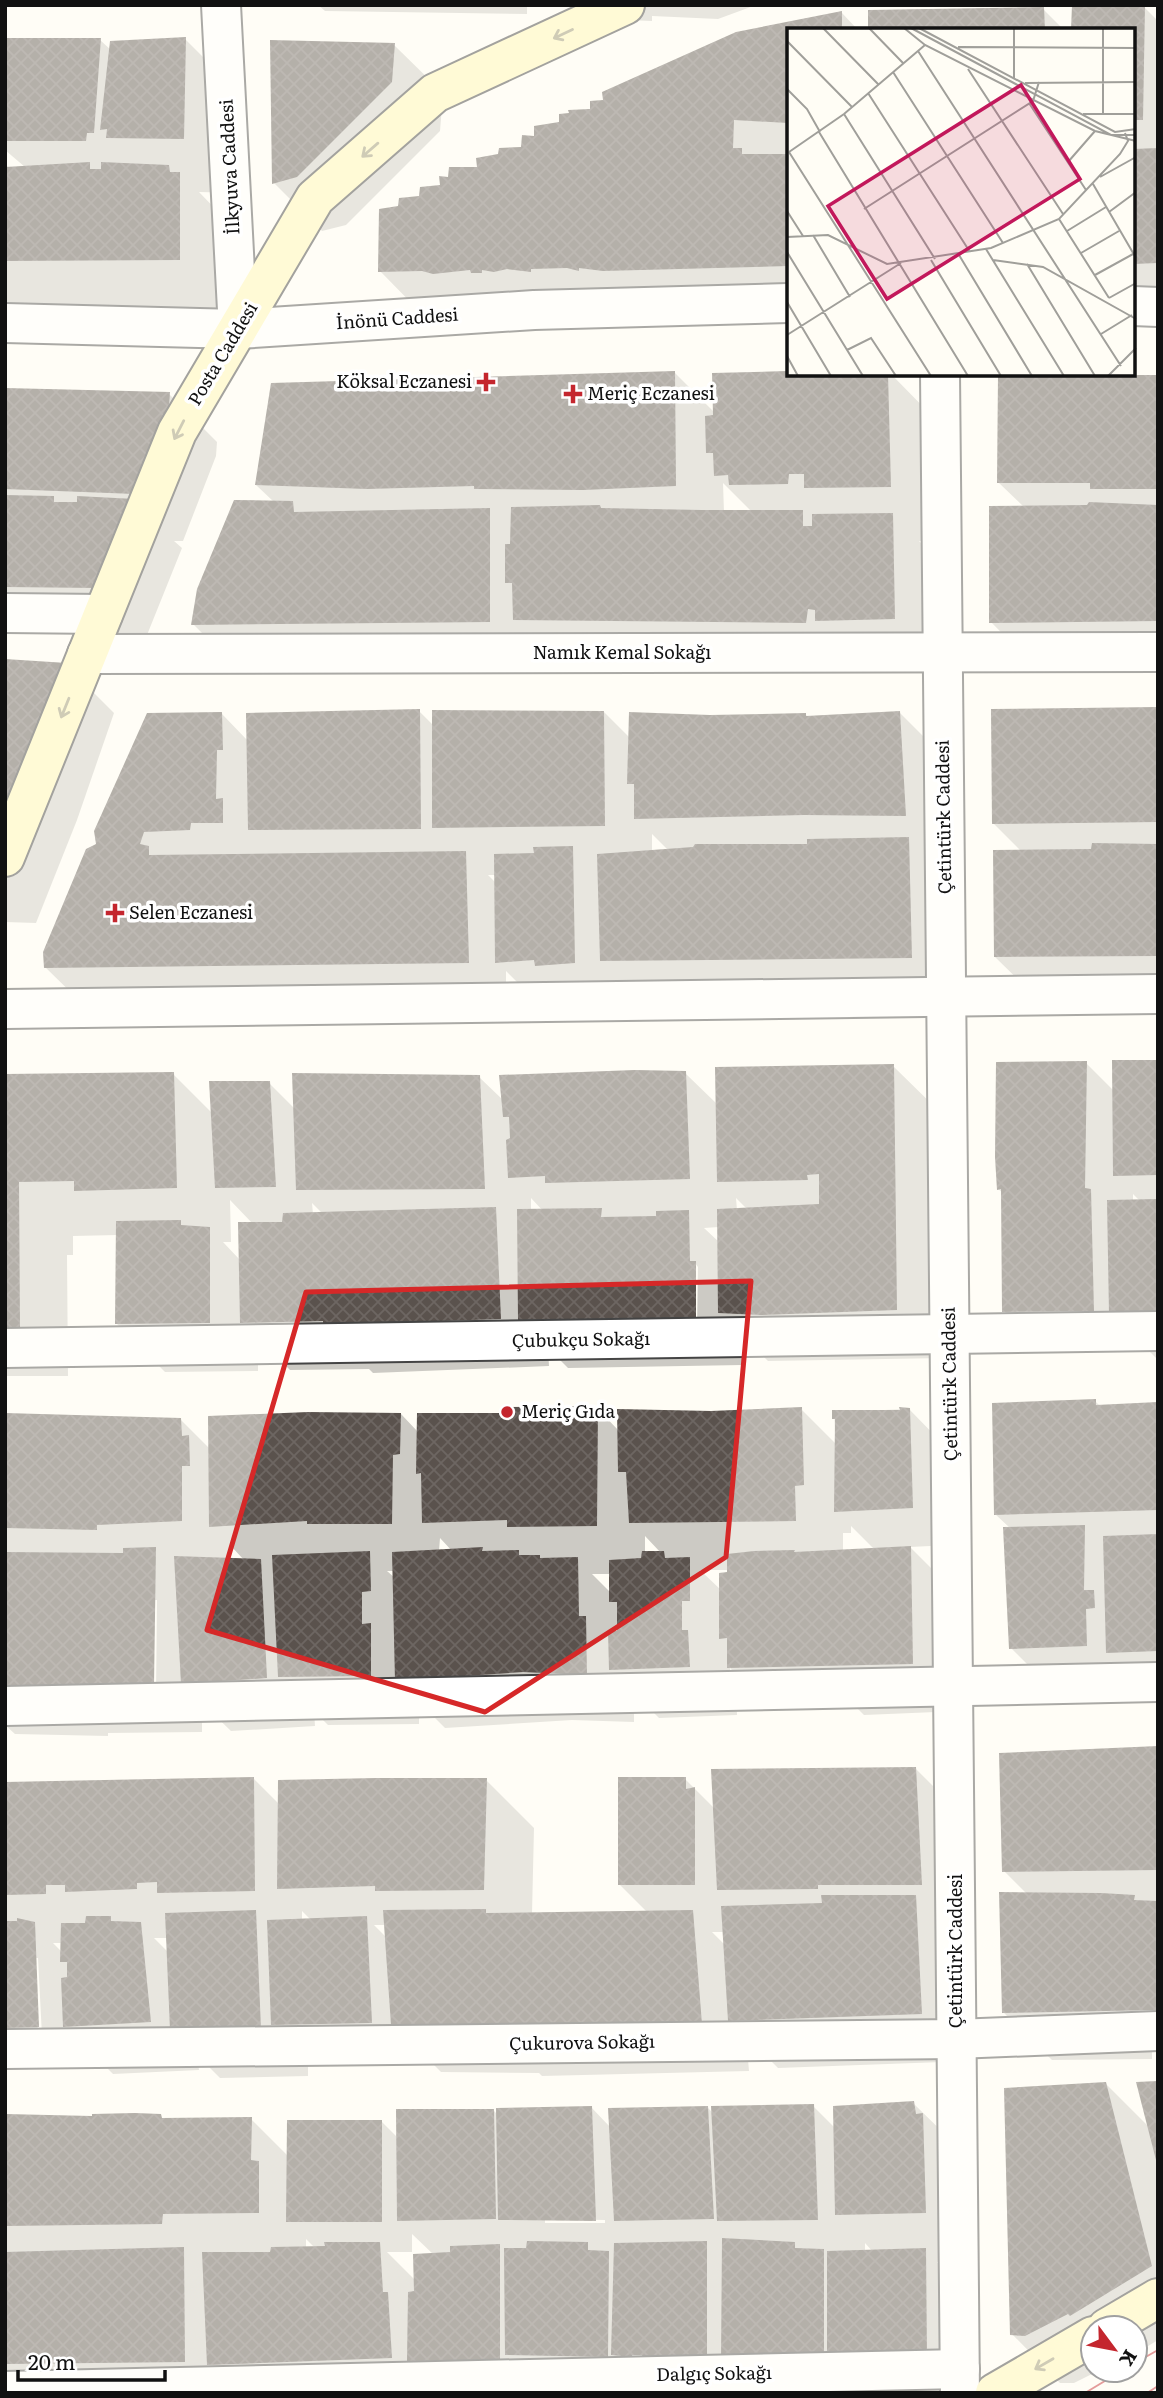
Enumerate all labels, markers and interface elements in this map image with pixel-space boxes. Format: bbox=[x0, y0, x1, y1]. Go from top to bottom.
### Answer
one-way arrow bbox=[553, 28, 574, 41]
inset map bbox=[787, 28, 1135, 376]
street label: İlkyuva Caddesi bbox=[211, 98, 246, 236]
one-way arrow bbox=[361, 142, 379, 158]
street label: Posta Caddesi bbox=[180, 296, 263, 410]
street label: İnönü Caddesi bbox=[335, 300, 459, 335]
place label: Köksal Eczanesi bbox=[336, 367, 472, 394]
marker: Köksal Eczanesi bbox=[478, 374, 494, 390]
place label: Meriç Eczanesi bbox=[587, 379, 715, 406]
marker: Meriç Eczanesi bbox=[565, 386, 581, 402]
one-way arrow bbox=[171, 419, 185, 439]
street label: Namık Kemal Sokağı bbox=[533, 638, 711, 665]
one-way arrow bbox=[57, 697, 70, 718]
street label: Çetintürk Caddesi bbox=[928, 740, 957, 894]
place label: Selen Eczanesi bbox=[129, 898, 253, 925]
marker: Selen Eczanesi bbox=[107, 905, 123, 921]
street label: Çetintürk Caddesi bbox=[934, 1307, 963, 1461]
street label: Çubukçu Sokağı bbox=[512, 1324, 650, 1353]
place label: Meriç Gıda bbox=[521, 1397, 615, 1424]
marker: Meriç Gıda bbox=[499, 1404, 515, 1420]
street label: Çetintürk Caddesi bbox=[941, 1874, 968, 2028]
street label: Çukurova Sokağı bbox=[509, 2027, 655, 2056]
north arrow bbox=[1079, 2314, 1149, 2384]
scale bar bbox=[18, 2338, 164, 2382]
text: 20 m bbox=[28, 2345, 75, 2376]
text: K bbox=[1113, 2345, 1145, 2372]
street label: Dalgıç Sokağı bbox=[656, 2358, 772, 2387]
one-way arrow bbox=[1034, 2358, 1055, 2371]

